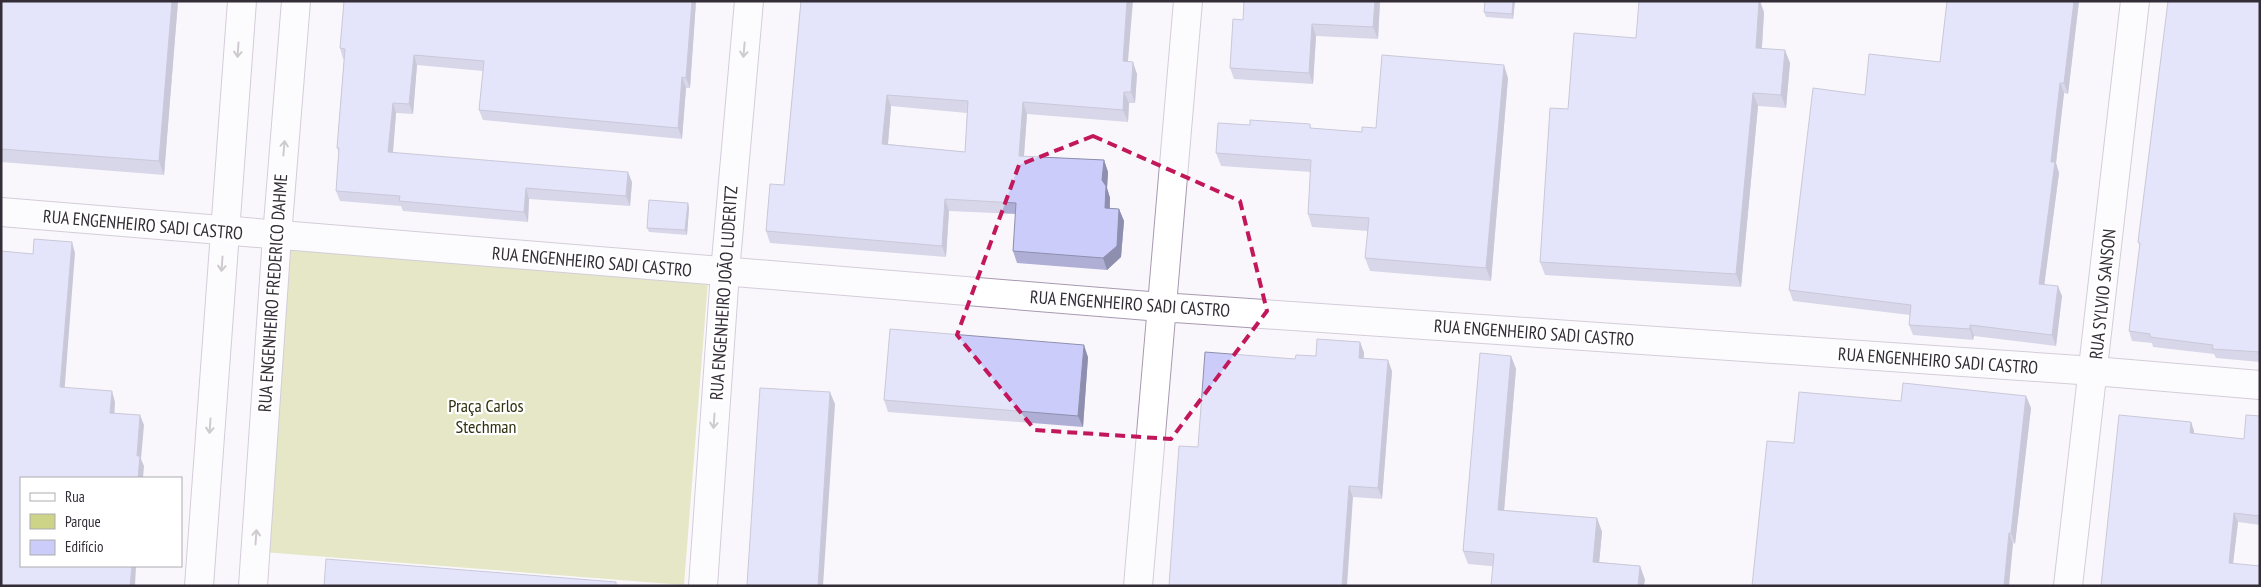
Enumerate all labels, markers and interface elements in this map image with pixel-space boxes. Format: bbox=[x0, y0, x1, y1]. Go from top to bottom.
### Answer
one-way arrow bbox=[233, 42, 243, 58]
one-way arrow bbox=[739, 42, 749, 58]
one-way arrow bbox=[279, 140, 289, 156]
street label: RUA ENGENHEIRO FREDERICO DAHME bbox=[253, 173, 292, 413]
street label: RUA ENGENHEIRO JOÃO LUDERITZ bbox=[705, 185, 742, 401]
street label: RUA ENGENHEIRO SADI CASTRO bbox=[42, 204, 244, 245]
street label: RUA SYLVIO SANSON bbox=[2084, 228, 2121, 360]
street label: RUA ENGENHEIRO SADI CASTRO bbox=[491, 241, 693, 282]
one-way arrow bbox=[218, 256, 227, 272]
street label: RUA ENGENHEIRO SADI CASTRO bbox=[1029, 285, 1231, 322]
street label: RUA ENGENHEIRO SADI CASTRO bbox=[1433, 314, 1635, 351]
street label: RUA ENGENHEIRO SADI CASTRO bbox=[1837, 342, 2039, 379]
park label: Praça Carlos Stechman bbox=[448, 394, 524, 438]
one-way arrow bbox=[710, 413, 719, 429]
one-way arrow bbox=[206, 418, 215, 434]
legend bbox=[20, 477, 182, 567]
text: Rua bbox=[65, 487, 85, 506]
text: Parque bbox=[65, 512, 101, 531]
one-way arrow bbox=[252, 529, 261, 545]
text: Edifício bbox=[65, 537, 103, 556]

